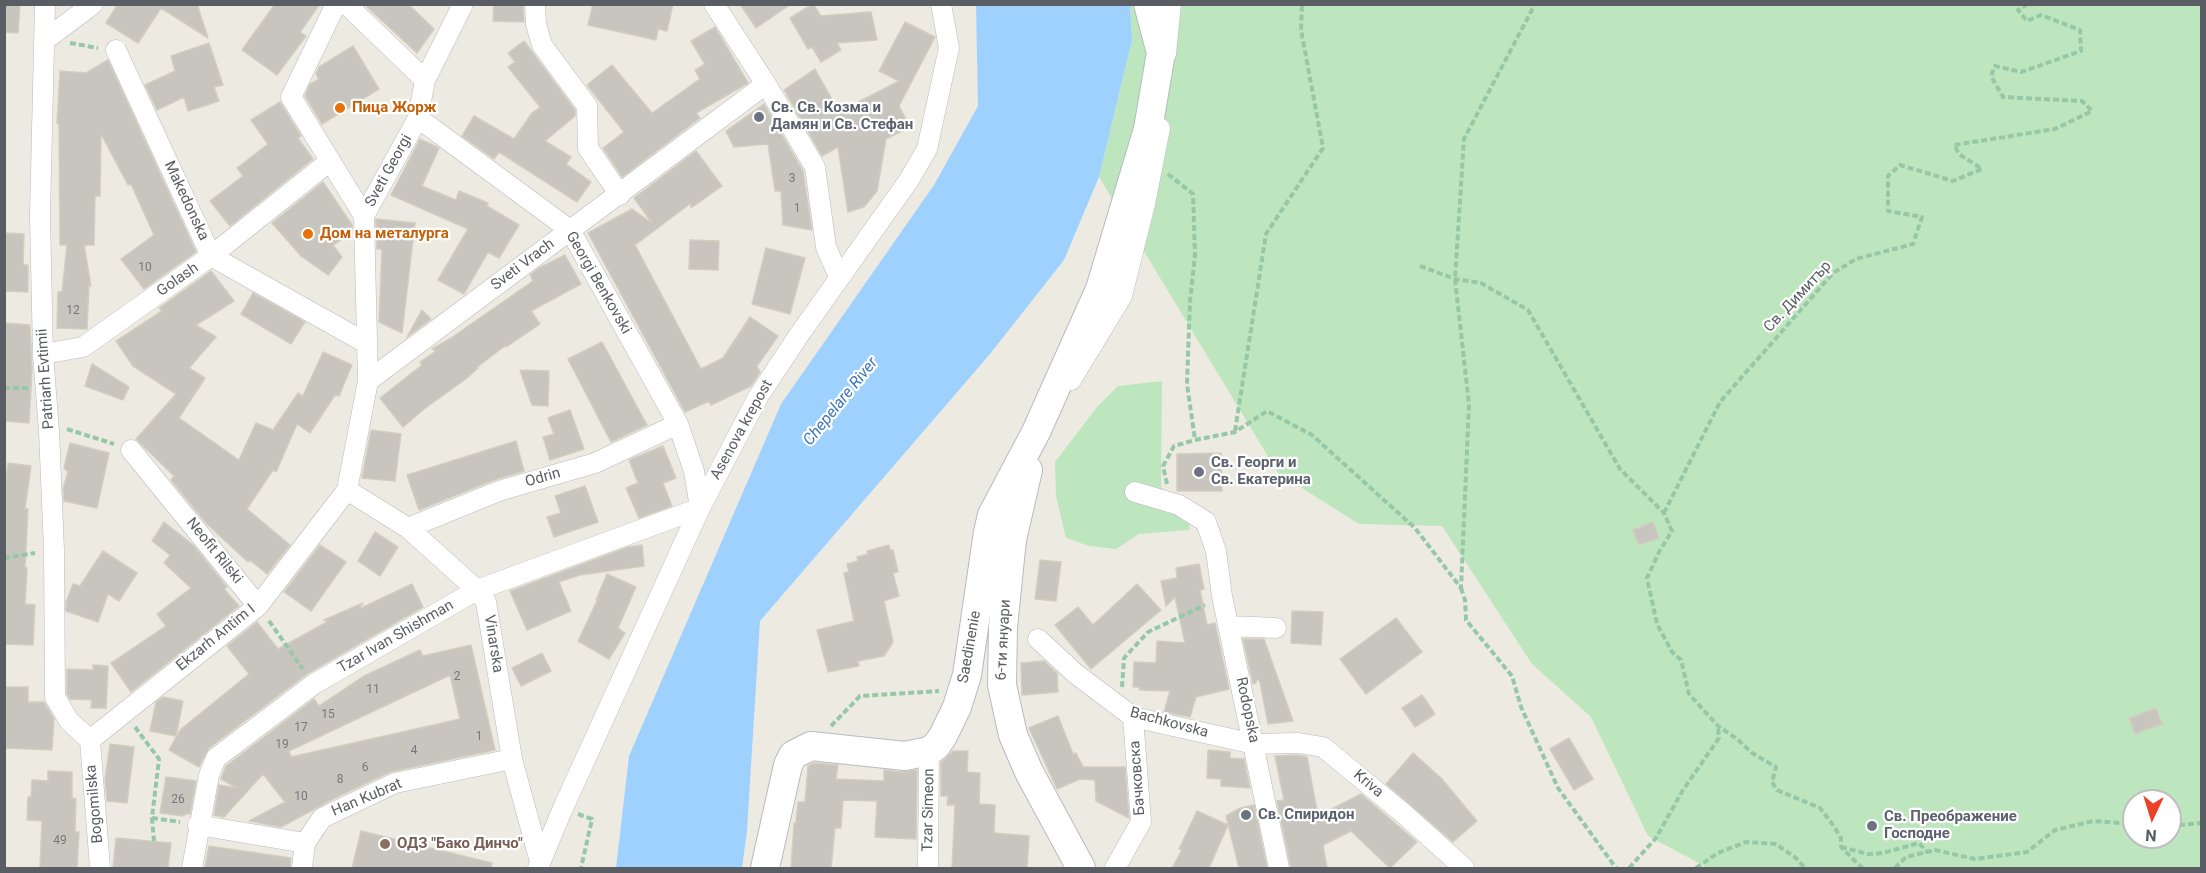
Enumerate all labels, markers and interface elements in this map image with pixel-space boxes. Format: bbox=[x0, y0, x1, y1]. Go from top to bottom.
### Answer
place label: Пица Жорж bbox=[352, 99, 436, 117]
place label: Св. Св. Козма и Дамян и Св. Стефан bbox=[771, 99, 913, 134]
marker: Пица Жорж bbox=[333, 101, 347, 115]
marker: Св. Св. Козма и Дамян и Св. Стефан bbox=[752, 110, 766, 124]
street label: Sveti Georgi bbox=[362, 132, 416, 210]
street label: Makedonska bbox=[160, 158, 212, 244]
house number: 3 bbox=[789, 172, 795, 186]
house number: 1 bbox=[794, 202, 800, 216]
place label: Дом на металурга bbox=[320, 225, 449, 243]
marker: Дом на металурга bbox=[301, 227, 315, 241]
street label: Georgi Benkovski bbox=[561, 229, 635, 337]
street label: Sveti Vrach bbox=[488, 235, 558, 295]
street label: Св. Димитър bbox=[1760, 258, 1836, 336]
street label: Golash bbox=[154, 259, 202, 301]
house number: 10 bbox=[138, 261, 152, 275]
house number: 12 bbox=[66, 304, 80, 318]
street label: Patriarh Evtimii bbox=[33, 328, 59, 430]
water label: Chepelare River bbox=[800, 354, 882, 450]
street label: Asenova krepost bbox=[707, 377, 777, 483]
place label: Св. Георги и Св. Екатерина bbox=[1211, 454, 1311, 489]
street label: Odrin bbox=[523, 464, 563, 492]
marker: Св. Георги и Св. Екатерина bbox=[1192, 465, 1206, 479]
street label: Neofit Rilski bbox=[182, 514, 246, 588]
street label: Tzar Ivan Shishman bbox=[335, 597, 457, 677]
street label: 6-ти януари bbox=[993, 599, 1015, 681]
street label: Ekzarh Antim I bbox=[173, 601, 259, 675]
street label: Saedinenie bbox=[955, 609, 985, 685]
street label: Vinarska bbox=[480, 614, 506, 674]
house number: 2 bbox=[454, 670, 460, 684]
street label: Rodopska bbox=[1231, 675, 1263, 745]
house number: 11 bbox=[366, 683, 380, 697]
street label: Bachkovska bbox=[1128, 704, 1210, 742]
house number: 15 bbox=[321, 708, 335, 722]
house number: 17 bbox=[294, 721, 308, 735]
house number: 1 bbox=[476, 730, 482, 744]
house number: 19 bbox=[275, 738, 289, 752]
street label: Бачковска bbox=[1126, 740, 1150, 816]
house number: 4 bbox=[411, 744, 417, 758]
house number: 6 bbox=[362, 761, 368, 775]
street label: Bogomilska bbox=[83, 764, 107, 844]
street label: Kriva bbox=[1349, 766, 1387, 802]
street label: Tzar Simeon bbox=[919, 768, 939, 852]
house number: 8 bbox=[337, 773, 343, 787]
street label: Han Kubrat bbox=[329, 775, 405, 821]
north arrow bbox=[2122, 789, 2182, 849]
house number: 10 bbox=[294, 790, 308, 804]
house number: 26 bbox=[171, 793, 185, 807]
place label: Св. Спиридон bbox=[1258, 806, 1355, 824]
marker: Св. Спиридон bbox=[1239, 808, 1253, 822]
place label: Св. Преображение Господне bbox=[1884, 808, 2017, 843]
marker: Св. Преображение Господне bbox=[1865, 819, 1879, 833]
text: N bbox=[2145, 826, 2157, 845]
house number: 49 bbox=[53, 834, 67, 848]
place label: ОДЗ "Бако Динчо" bbox=[397, 835, 523, 853]
marker: ОДЗ "Бако Динчо" bbox=[378, 837, 392, 851]

